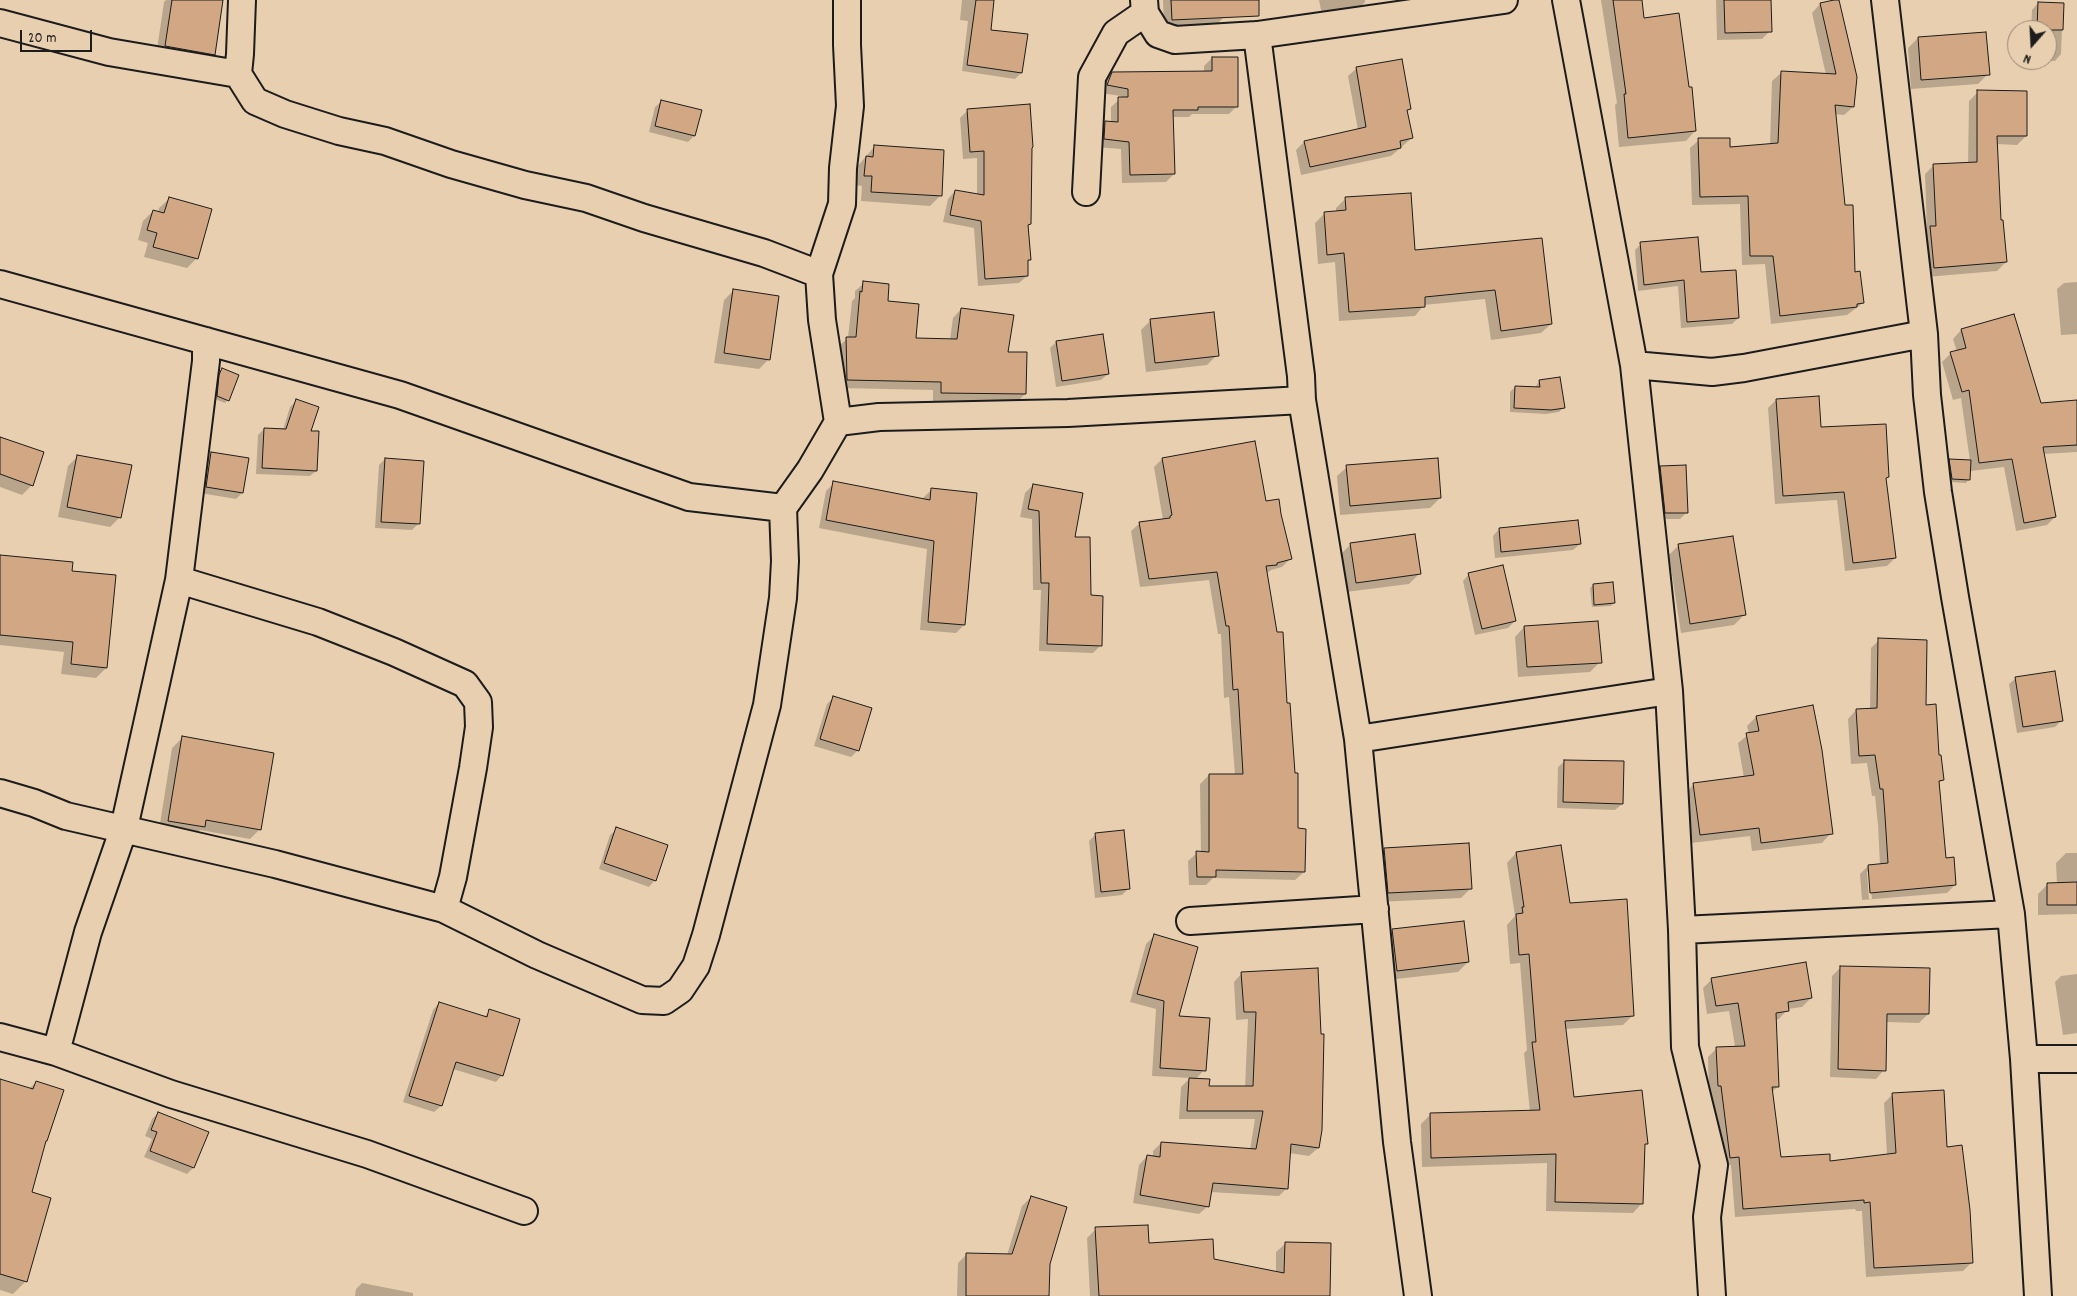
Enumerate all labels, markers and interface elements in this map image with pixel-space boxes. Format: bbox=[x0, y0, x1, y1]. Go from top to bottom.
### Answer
scale bar bbox=[22, 20, 95, 52]
north arrow bbox=[2007, 20, 2057, 70]
text: 20 m bbox=[28, 28, 56, 50]
text: N bbox=[2021, 48, 2034, 69]

